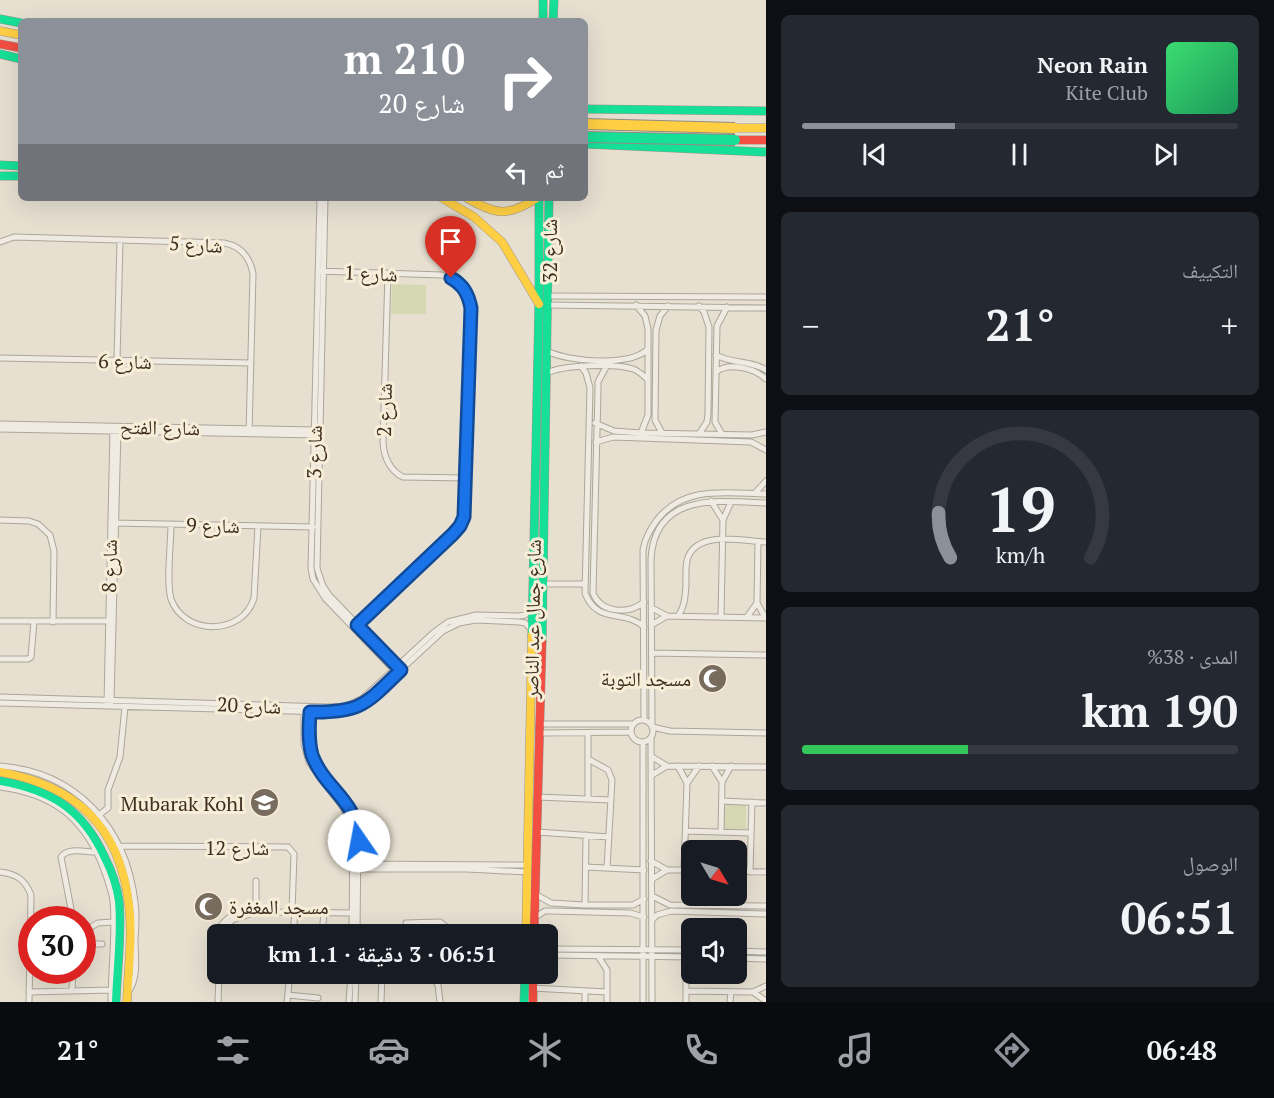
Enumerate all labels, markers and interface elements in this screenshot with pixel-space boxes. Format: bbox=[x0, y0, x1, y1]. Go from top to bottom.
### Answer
text: 210 m bbox=[344, 30, 465, 86]
icon: right bbox=[486, 42, 564, 120]
text: Neon Rain bbox=[1037, 50, 1148, 79]
text: Kite Club bbox=[1065, 79, 1148, 106]
text: شارع 20 bbox=[378, 85, 465, 121]
icon: previous bbox=[858, 138, 891, 171]
icon: pause bbox=[1003, 138, 1036, 171]
icon: next bbox=[1149, 138, 1182, 171]
text: ثم bbox=[545, 155, 564, 184]
icon: left bbox=[500, 156, 533, 189]
pin bbox=[425, 216, 476, 278]
street label: شارع 32 bbox=[536, 219, 563, 283]
icon: arrive bbox=[434, 225, 467, 258]
street label: شارع 5 bbox=[169, 229, 223, 259]
text: التكييف bbox=[1182, 257, 1238, 284]
street label: شارع 1 bbox=[344, 259, 398, 287]
text: 21° bbox=[985, 294, 1055, 354]
text: − bbox=[802, 304, 820, 347]
text: + bbox=[1220, 304, 1238, 347]
street label: شارع 6 bbox=[98, 347, 152, 375]
street label: شارع 2 bbox=[370, 383, 398, 437]
street label: شارع الفتح bbox=[120, 413, 200, 441]
street label: شارع 3 bbox=[300, 425, 328, 479]
text: 19 bbox=[985, 467, 1055, 550]
street label: شارع 9 bbox=[186, 511, 240, 539]
street label: شارع 8 bbox=[95, 539, 123, 593]
street label: شارع جمال عبد الناصر bbox=[517, 539, 547, 700]
text: km/h bbox=[995, 541, 1045, 569]
text: المدى · 38% bbox=[1147, 643, 1238, 670]
mosque icon: مسجد التوبة bbox=[696, 662, 728, 694]
place label: مسجد التوبة bbox=[601, 665, 691, 692]
text: 190 km bbox=[1082, 680, 1238, 740]
street label: شارع 20 bbox=[216, 690, 282, 720]
school or university icon: Mubarak Kohl bbox=[249, 787, 281, 819]
place label: Mubarak Kohl bbox=[120, 790, 244, 817]
position arrow bbox=[327, 809, 391, 873]
street label: شارع 12 bbox=[205, 834, 269, 861]
north arrow bbox=[681, 840, 747, 906]
map controls bbox=[681, 840, 747, 984]
text: الوصول bbox=[1183, 850, 1238, 877]
text: 06:51 bbox=[1121, 887, 1238, 947]
mosque icon: مسجد المغفرة bbox=[192, 890, 224, 922]
place label: مسجد المغفرة bbox=[229, 893, 329, 920]
speed limit sign: 30 bbox=[18, 906, 96, 984]
button: sound bbox=[681, 918, 747, 984]
text: 06:51 · 3 دقيقة · 1.1 km bbox=[268, 939, 497, 968]
icon: filters bbox=[212, 1029, 254, 1071]
icon: car bbox=[368, 1029, 410, 1071]
icon: climate bbox=[524, 1029, 566, 1071]
icon: phone bbox=[680, 1029, 722, 1071]
icon: music bbox=[835, 1029, 877, 1071]
icon: directions bbox=[991, 1029, 1033, 1071]
text: 21° bbox=[57, 1032, 99, 1068]
text: 06:48 bbox=[1147, 1032, 1217, 1068]

